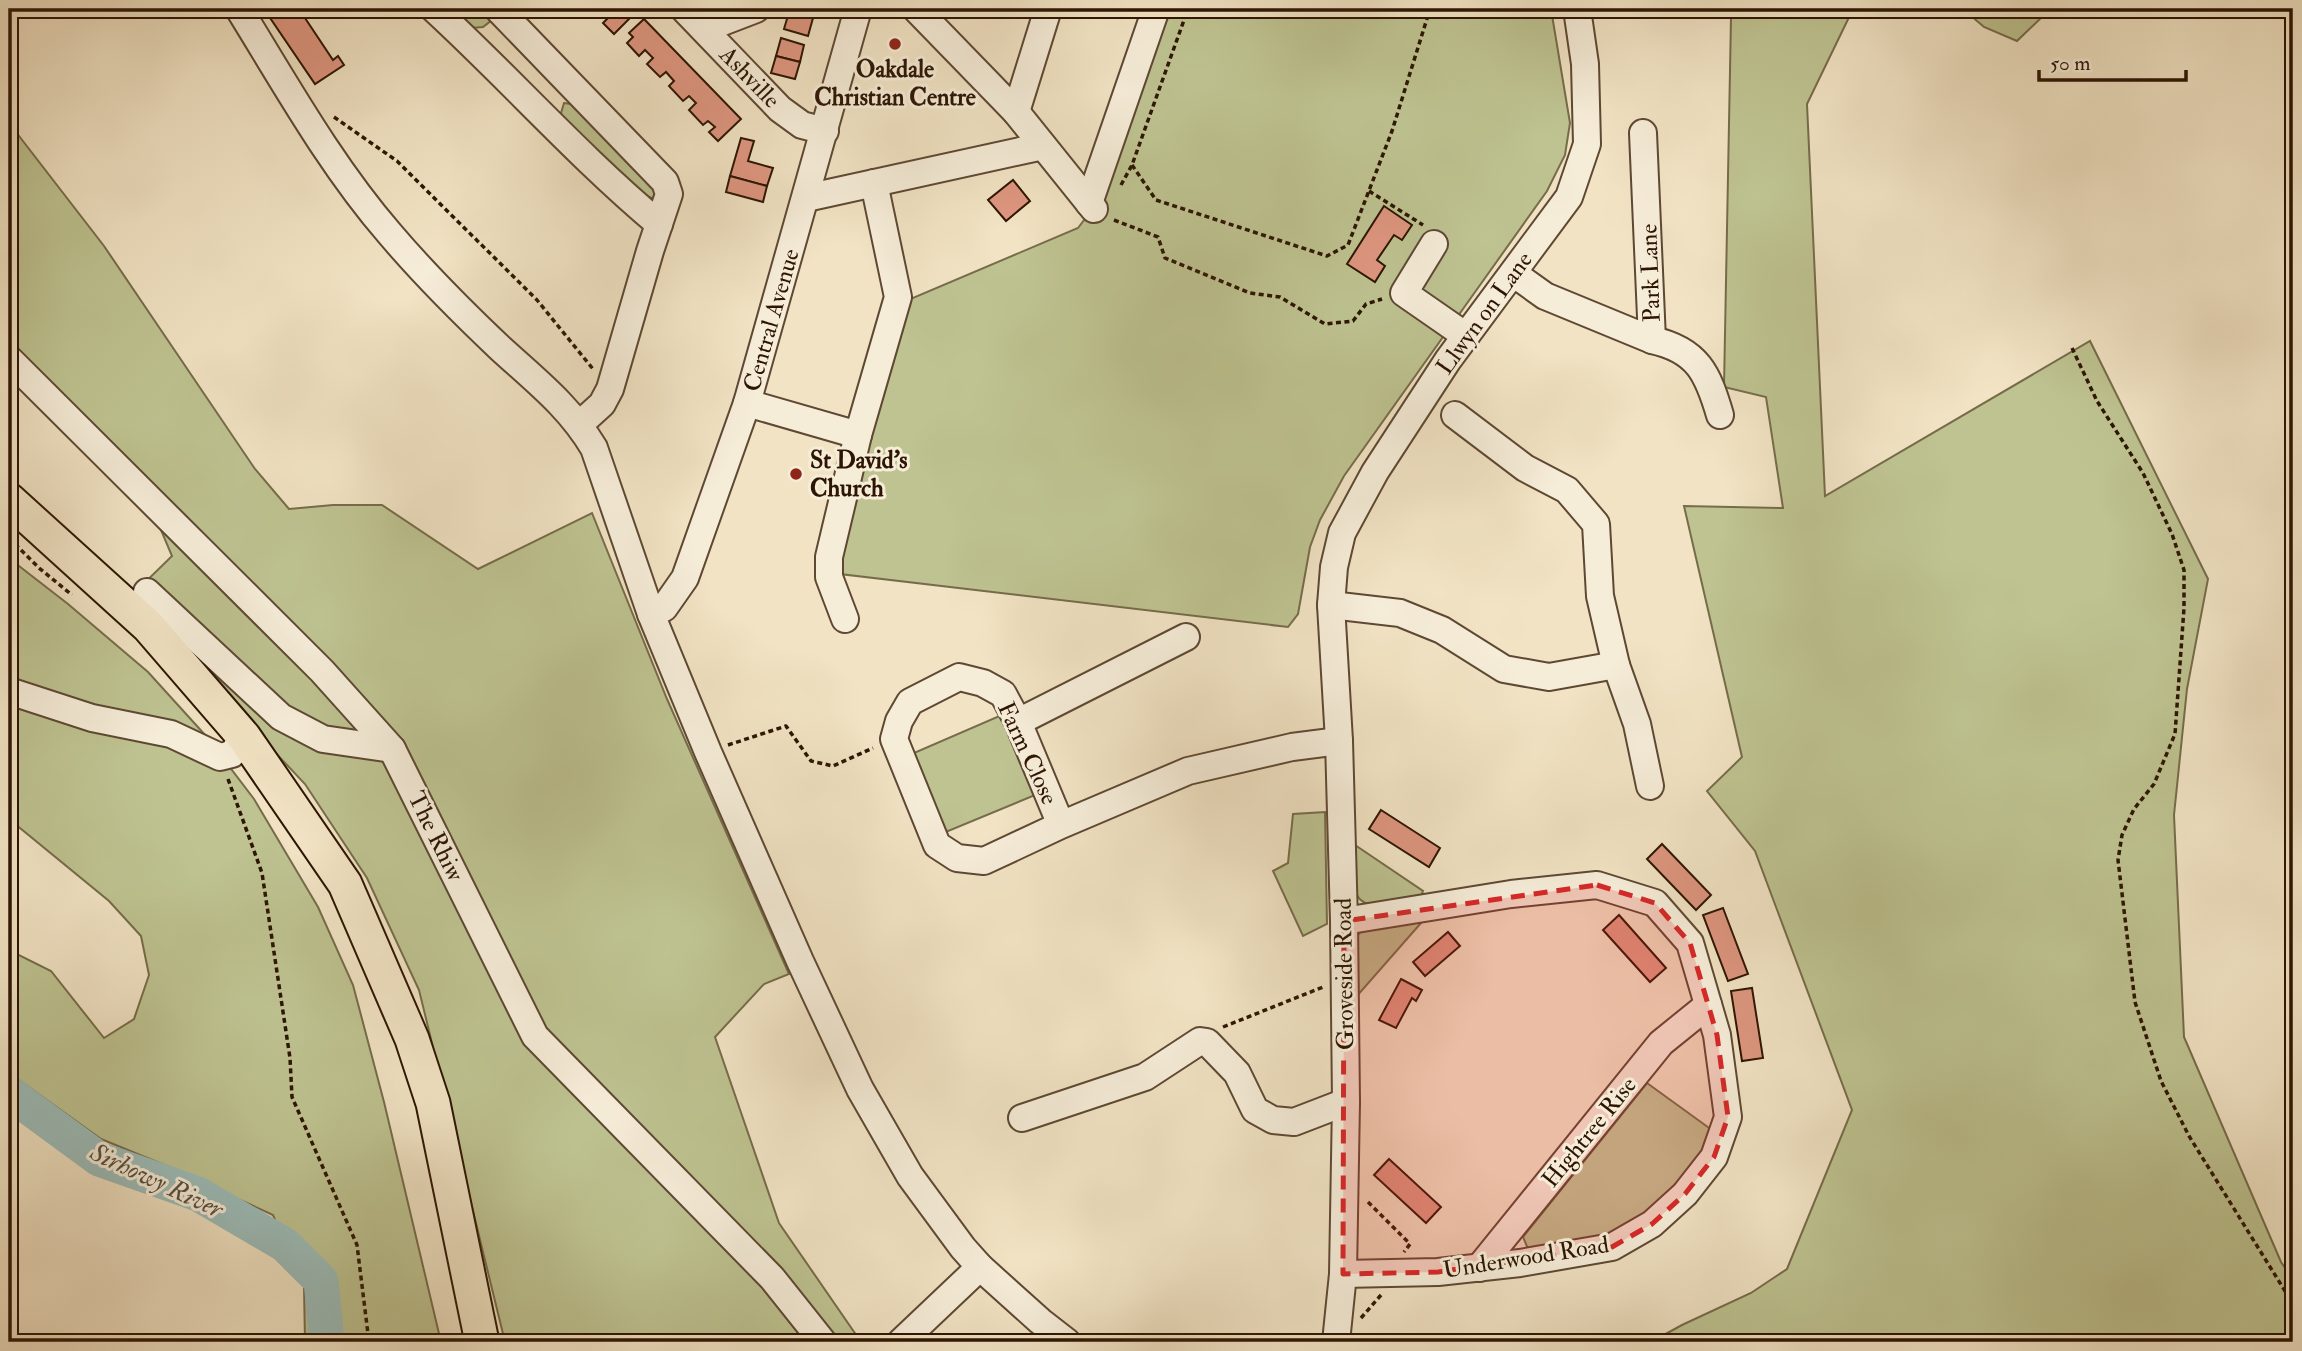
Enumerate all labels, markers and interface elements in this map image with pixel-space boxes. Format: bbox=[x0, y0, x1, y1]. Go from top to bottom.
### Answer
marker: Oakdale Christian Centre bbox=[887, 36, 903, 52]
scale bar bbox=[2039, 38, 2186, 82]
street label: Ashville bbox=[712, 39, 787, 115]
text: 50 m bbox=[2050, 50, 2091, 77]
place label: Oakdale Christian Centre bbox=[814, 54, 976, 113]
street label: Park Lane bbox=[1633, 223, 1668, 323]
street label: Central Avenue bbox=[736, 245, 807, 395]
street label: Llwyn on Lane bbox=[1429, 246, 1539, 381]
place label: St David's Church bbox=[810, 445, 908, 504]
marker: St David's Church bbox=[788, 466, 804, 482]
street label: Farm Close bbox=[990, 697, 1065, 810]
street label: The Rhiw bbox=[401, 786, 471, 887]
street label: Groveside Road bbox=[1328, 897, 1361, 1050]
street label: Hightree Rise bbox=[1535, 1071, 1644, 1194]
water label: Sirhowy River bbox=[84, 1136, 229, 1226]
street label: Underwood Road bbox=[1441, 1229, 1611, 1286]

